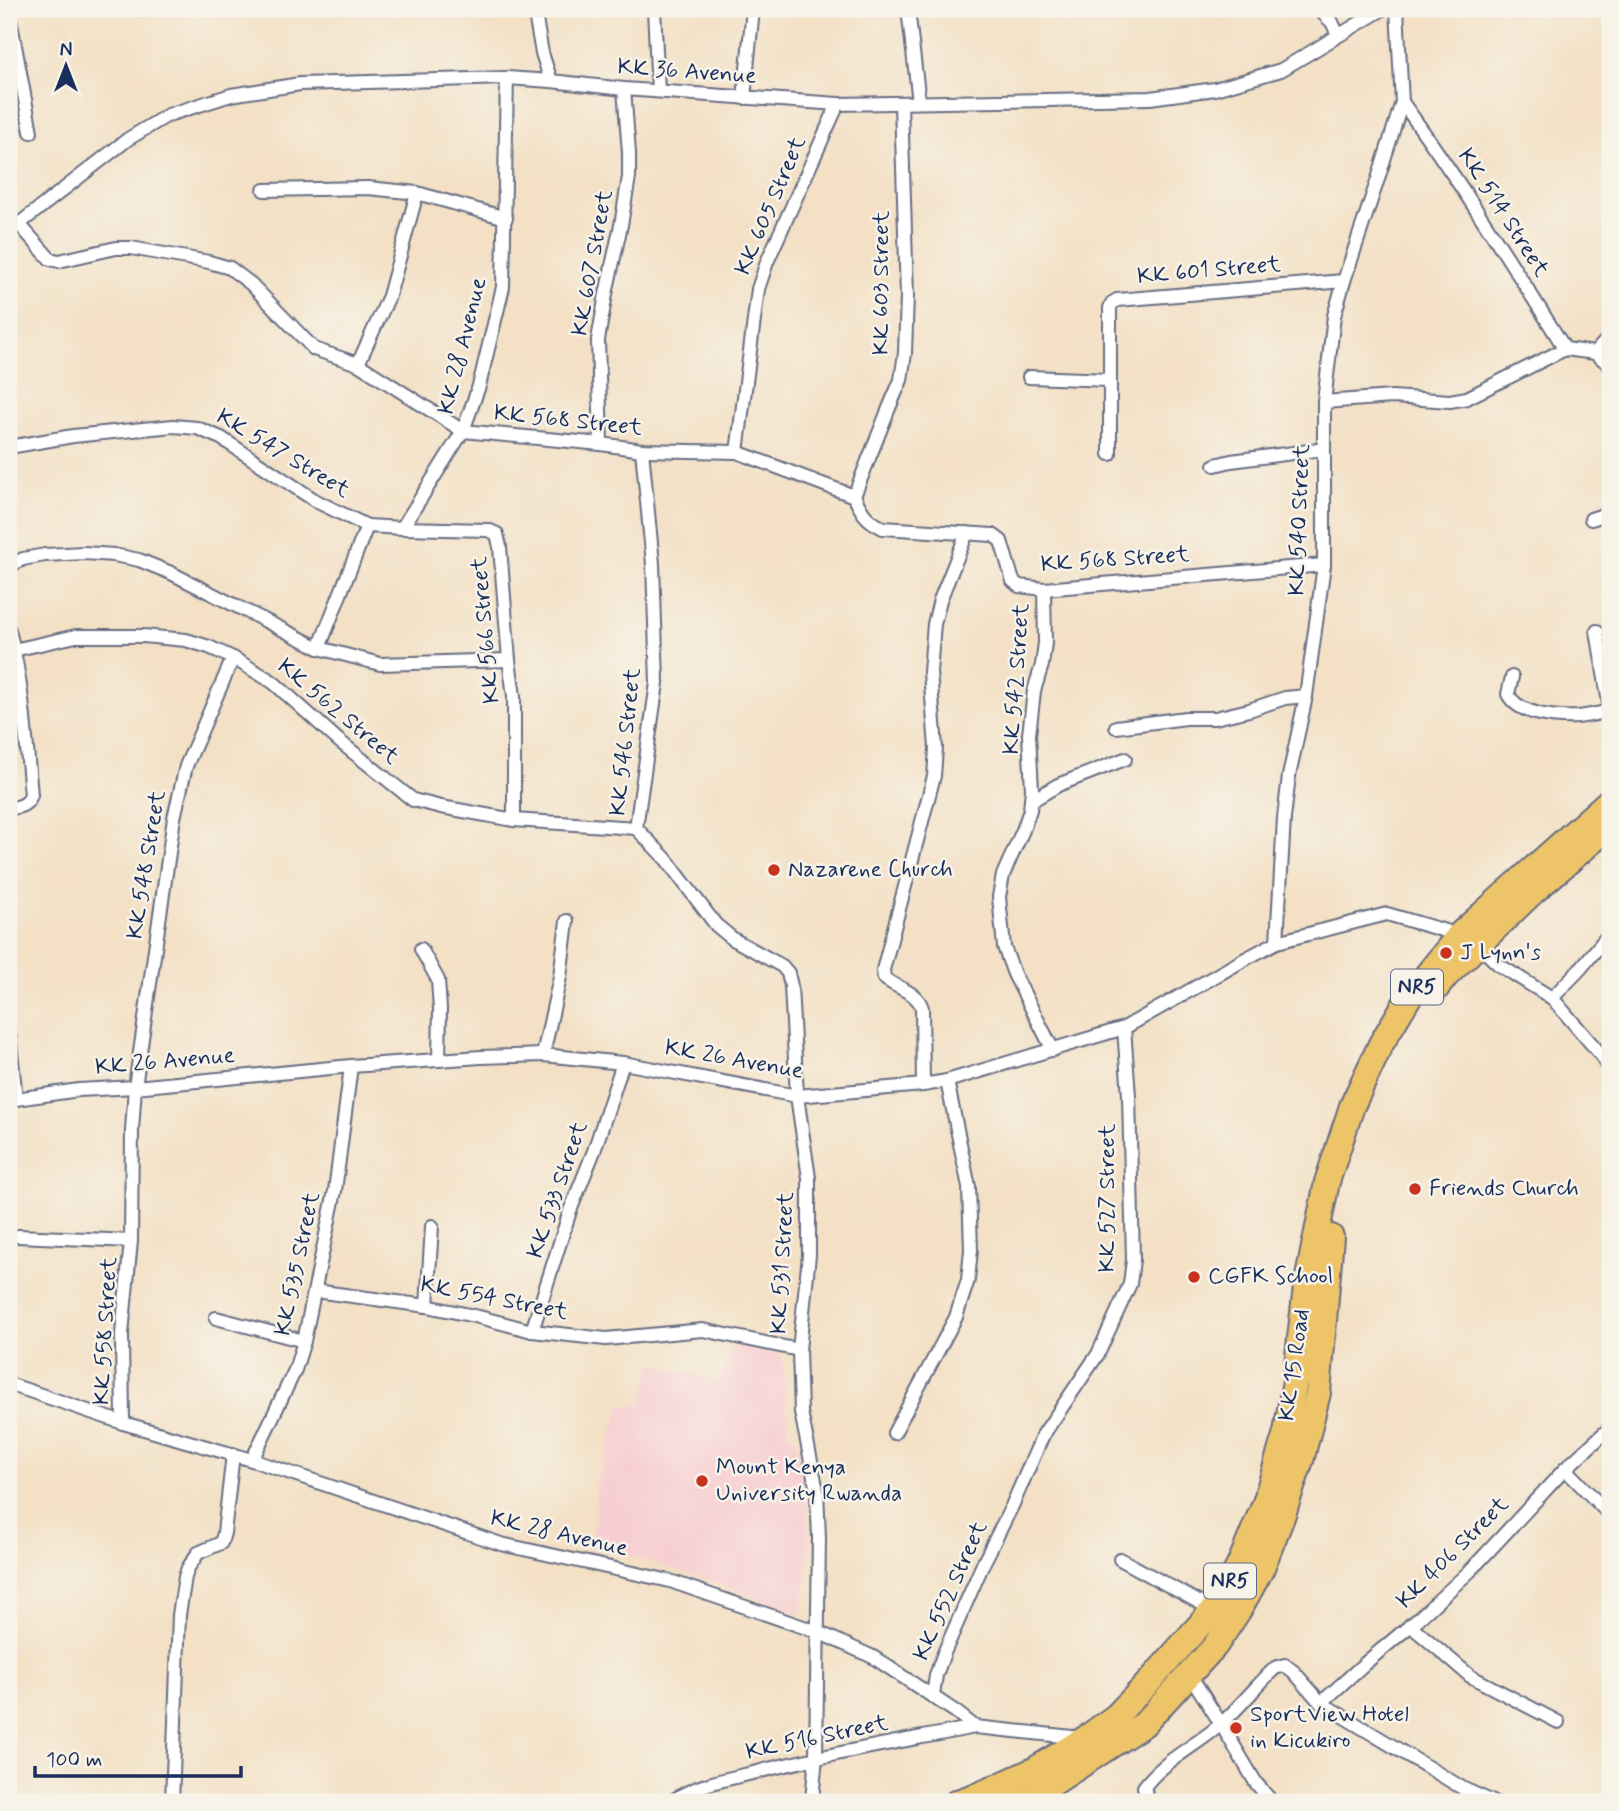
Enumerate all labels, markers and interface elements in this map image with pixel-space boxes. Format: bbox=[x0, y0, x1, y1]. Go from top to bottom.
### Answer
north arrow bbox=[32, 32, 102, 102]
text: N bbox=[60, 38, 72, 63]
street label: KK 36 Avenue bbox=[616, 52, 758, 92]
street label: KK 605 Street bbox=[728, 132, 814, 280]
street label: KK 514 Street bbox=[1450, 143, 1556, 283]
street label: KK 607 Street bbox=[565, 187, 621, 338]
street label: KK 603 Street bbox=[867, 210, 897, 355]
street label: KK 601 Street bbox=[1136, 250, 1282, 292]
street label: KK 28 Avenue bbox=[431, 274, 495, 418]
street label: KK 568 Street bbox=[492, 398, 644, 444]
street label: KK 547 Street bbox=[211, 402, 356, 506]
street label: KK 540 Street bbox=[1282, 443, 1318, 596]
street label: KK 568 Street bbox=[1040, 540, 1191, 580]
street label: KK 566 Street bbox=[465, 555, 507, 705]
street label: KK 542 Street bbox=[997, 602, 1037, 756]
street label: KK 562 Street bbox=[271, 652, 406, 772]
street label: KK 546 Street bbox=[603, 666, 649, 817]
street label: KK 548 Street bbox=[120, 788, 174, 942]
place label: Nazarene Church bbox=[788, 855, 953, 885]
marker: Nazarene Church bbox=[766, 862, 782, 878]
place label: J Lynn's bbox=[1460, 938, 1541, 968]
marker: J Lynn's bbox=[1438, 945, 1454, 961]
road number: NR5 bbox=[1391, 970, 1443, 1004]
street label: KK 26 Avenue bbox=[662, 1033, 806, 1087]
street label: KK 26 Avenue bbox=[94, 1041, 236, 1083]
street label: KK 533 Street bbox=[521, 1117, 596, 1262]
street label: KK 527 Street bbox=[1093, 1123, 1123, 1272]
place label: Friends Church bbox=[1429, 1174, 1579, 1204]
marker: Friends Church bbox=[1407, 1181, 1423, 1197]
street label: KK 535 Street bbox=[268, 1189, 328, 1339]
street label: KK 531 Street bbox=[764, 1191, 802, 1335]
street label: KK 558 Street bbox=[87, 1256, 125, 1406]
place label: CGFK School bbox=[1208, 1262, 1333, 1292]
marker: CGFK School bbox=[1186, 1269, 1202, 1285]
street label: KK 554 Street bbox=[418, 1270, 571, 1328]
street label: KK 15 Road bbox=[1272, 1307, 1318, 1423]
place label: Mount Kenya University Rwanda bbox=[716, 1453, 902, 1509]
marker: Mount Kenya University Rwanda bbox=[694, 1473, 710, 1489]
street label: KK 406 Street bbox=[1390, 1490, 1516, 1616]
street label: KK 28 Avenue bbox=[487, 1504, 631, 1564]
street label: KK 552 Street bbox=[907, 1516, 995, 1666]
road number: NR5 bbox=[1204, 1564, 1256, 1598]
place label: SportView Hotel in Kicukiro bbox=[1250, 1700, 1409, 1756]
street label: KK 516 Street bbox=[743, 1708, 891, 1768]
marker: SportView Hotel in Kicukiro bbox=[1228, 1720, 1244, 1736]
scale bar bbox=[35, 1734, 242, 1778]
text: 100 m bbox=[46, 1746, 102, 1774]

